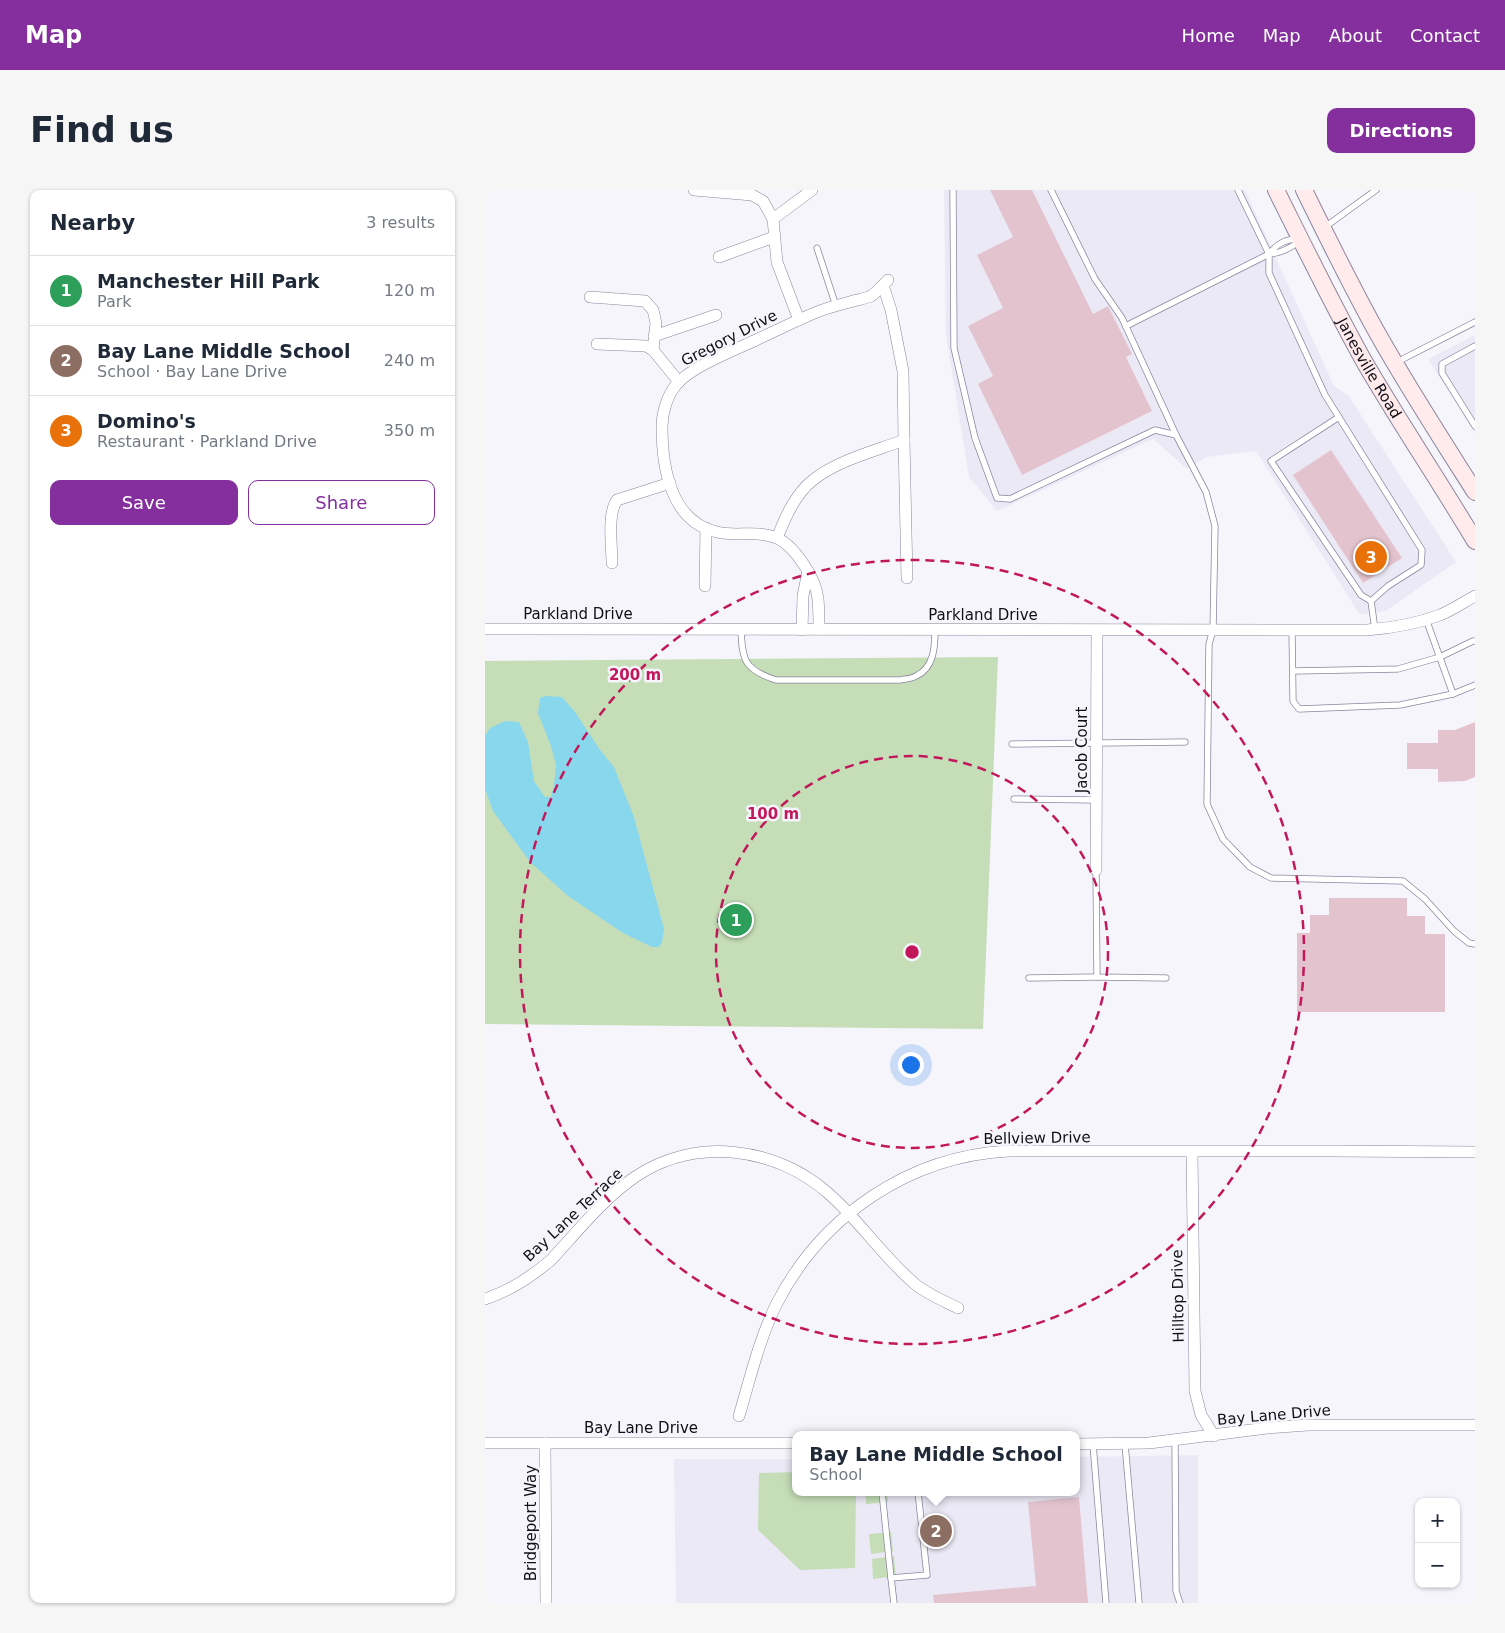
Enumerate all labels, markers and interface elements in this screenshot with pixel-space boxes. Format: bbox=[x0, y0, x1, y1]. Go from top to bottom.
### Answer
text: Map bbox=[25, 21, 82, 49]
text: Home bbox=[1182, 25, 1235, 46]
text: Map bbox=[1263, 25, 1301, 46]
text: About bbox=[1329, 25, 1382, 46]
text: Contact bbox=[1410, 25, 1480, 46]
button: Directions bbox=[1327, 108, 1475, 153]
text: Find us bbox=[30, 110, 174, 150]
text: Nearby bbox=[50, 211, 135, 235]
text: 3 results bbox=[366, 213, 435, 232]
text: Manchester Hill Park bbox=[97, 270, 320, 292]
text: 1 bbox=[60, 281, 72, 300]
text: 120 m bbox=[384, 281, 435, 300]
text: Park bbox=[97, 292, 132, 311]
street label: Gregory Drive bbox=[678, 306, 780, 370]
street label: Janesville Road bbox=[1333, 314, 1405, 422]
text: Bay Lane Middle School bbox=[97, 340, 350, 362]
text: 2 bbox=[60, 351, 72, 370]
text: 240 m bbox=[384, 351, 435, 370]
text: School · Bay Lane Drive bbox=[97, 362, 287, 381]
text: Domino's bbox=[97, 410, 196, 432]
text: 3 bbox=[60, 421, 72, 440]
text: 350 m bbox=[384, 421, 435, 440]
text: Restaurant · Parkland Drive bbox=[97, 432, 317, 451]
button: Save bbox=[50, 480, 238, 525]
button: Share bbox=[248, 480, 435, 525]
pin: 3 bbox=[1355, 538, 1387, 576]
street label: Parkland Drive bbox=[523, 605, 633, 623]
street label: Parkland Drive bbox=[928, 606, 1038, 624]
text: 200 m bbox=[609, 666, 661, 684]
street label: Jacob Court bbox=[1073, 707, 1091, 794]
text: 100 m bbox=[747, 805, 799, 823]
pin: 1 bbox=[720, 901, 752, 939]
centre of rings bbox=[903, 943, 921, 961]
your location bbox=[898, 1052, 924, 1078]
street label: Bellview Drive bbox=[983, 1128, 1091, 1148]
street label: Bay Lane Terrace bbox=[520, 1165, 626, 1265]
street label: Hilltop Drive bbox=[1168, 1249, 1188, 1343]
street label: Bay Lane Drive bbox=[1216, 1401, 1332, 1429]
street label: Bay Lane Drive bbox=[584, 1419, 698, 1437]
popup bbox=[792, 1431, 1080, 1496]
text: Bay Lane Middle School bbox=[809, 1443, 1063, 1465]
street label: Bridgeport Way bbox=[522, 1465, 540, 1581]
text: School bbox=[809, 1465, 862, 1484]
map controls bbox=[1415, 1498, 1460, 1588]
button: + bbox=[1415, 1498, 1460, 1543]
pin: 2 bbox=[920, 1512, 952, 1550]
button: − bbox=[1415, 1543, 1460, 1588]

